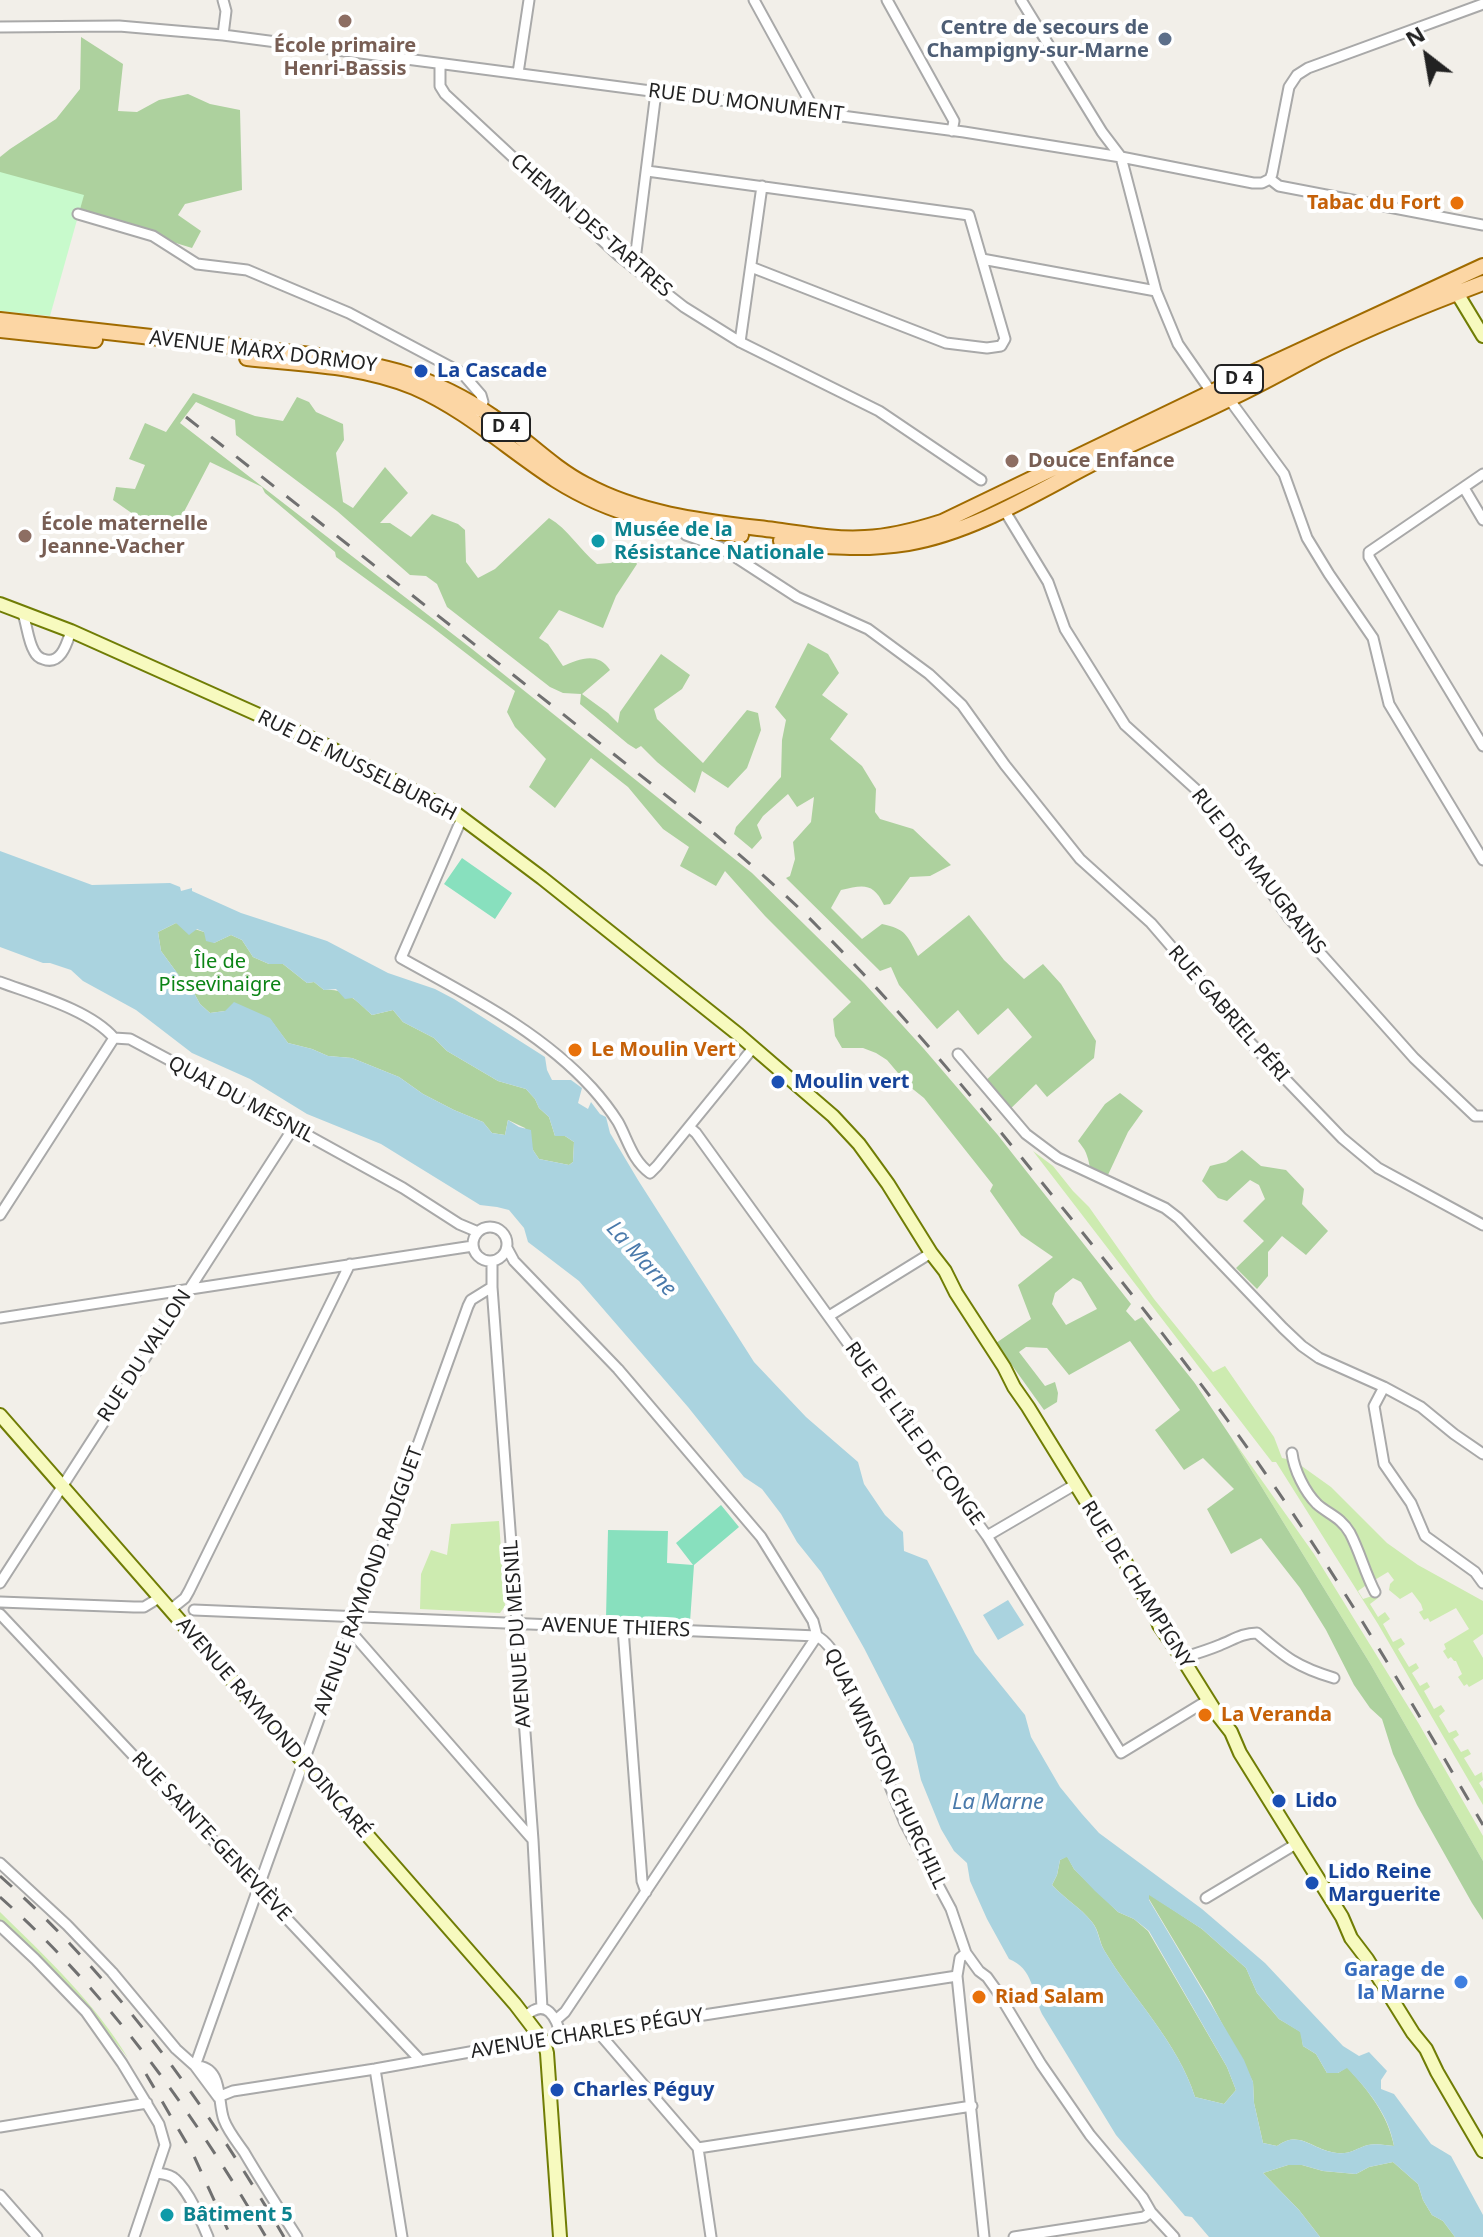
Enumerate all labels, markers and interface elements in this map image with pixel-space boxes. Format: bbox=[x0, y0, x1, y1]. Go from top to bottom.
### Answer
marker: École primaire Henri-Bassis bbox=[336, 12, 354, 30]
place label: Centre de secours de Champigny-sur-Marne bbox=[927, 16, 1149, 63]
north arrow bbox=[1387, 16, 1467, 96]
text: N bbox=[1399, 18, 1430, 53]
marker: Centre de secours de Champigny-sur-Marne bbox=[1156, 30, 1174, 48]
place label: École primaire Henri-Bassis bbox=[274, 34, 416, 81]
street label: RUE DU MONUMENT bbox=[647, 79, 845, 127]
street label: CHEMIN DES TARTRES bbox=[505, 149, 677, 303]
place label: Tabac du Fort bbox=[1307, 191, 1441, 215]
marker: Tabac du Fort bbox=[1448, 194, 1466, 212]
street label: AVENUE MARX DORMOY bbox=[148, 326, 378, 378]
place label: La Cascade bbox=[437, 359, 547, 383]
marker: La Cascade bbox=[412, 362, 430, 380]
road number: D 4 bbox=[1215, 365, 1263, 393]
road number: D 4 bbox=[482, 413, 530, 441]
place label: Douce Enfance bbox=[1028, 449, 1175, 473]
marker: Douce Enfance bbox=[1003, 452, 1021, 470]
place label: École maternelle Jeanne-Vacher bbox=[41, 512, 208, 559]
place label: Musée de la Résistance Nationale bbox=[614, 518, 825, 565]
marker: École maternelle Jeanne-Vacher bbox=[16, 527, 34, 545]
marker: Musée de la Résistance Nationale bbox=[589, 532, 607, 550]
street label: RUE DE MUSSELBURGH bbox=[254, 705, 460, 827]
street label: RUE DES MAUGRAINS bbox=[1186, 784, 1330, 960]
street label: RUE GABRIEL PÉRI bbox=[1162, 941, 1294, 1087]
park label: Île de Pissevinaigre bbox=[159, 950, 281, 997]
place label: Le Moulin Vert bbox=[591, 1038, 736, 1062]
marker: Le Moulin Vert bbox=[566, 1041, 584, 1059]
street label: QUAI DU MESNIL bbox=[164, 1051, 318, 1149]
place label: Moulin vert bbox=[794, 1070, 909, 1094]
marker: Moulin vert bbox=[769, 1073, 787, 1091]
water label: La Marne bbox=[600, 1216, 682, 1302]
street label: RUE DU VALLON bbox=[93, 1285, 197, 1427]
street label: RUE DE L'ÎLE DE CONGE bbox=[839, 1338, 989, 1530]
street label: AVENUE RAYMOND RADIGUET bbox=[309, 1444, 429, 1718]
street label: RUE DE CHAMPIGNY bbox=[1076, 1497, 1198, 1673]
street label: AVENUE DU MESNIL bbox=[499, 1539, 537, 1729]
street label: AVENUE RAYMOND POINCARÉ bbox=[171, 1613, 375, 1843]
street label: AVENUE THIERS bbox=[541, 1613, 691, 1643]
street label: QUAI WINSTON CHURCHILL bbox=[819, 1645, 951, 1893]
place label: La Veranda bbox=[1221, 1703, 1332, 1727]
marker: La Veranda bbox=[1196, 1706, 1214, 1724]
street label: RUE SAINTE-GENEVIÈVE bbox=[126, 1747, 296, 1927]
place label: Lido bbox=[1295, 1789, 1337, 1813]
water label: La Marne bbox=[952, 1790, 1044, 1816]
marker: Lido bbox=[1270, 1792, 1288, 1810]
place label: Lido Reine Marguerite bbox=[1328, 1860, 1441, 1907]
marker: Lido Reine Marguerite bbox=[1303, 1874, 1321, 1892]
place label: Garage de la Marne bbox=[1344, 1958, 1445, 2005]
marker: Garage de la Marne bbox=[1452, 1973, 1470, 1991]
place label: Riad Salam bbox=[995, 1985, 1104, 2009]
marker: Riad Salam bbox=[970, 1988, 988, 2006]
street label: AVENUE CHARLES PÉGUY bbox=[469, 2004, 705, 2064]
place label: Charles Péguy bbox=[573, 2078, 714, 2102]
marker: Charles Péguy bbox=[548, 2081, 566, 2099]
place label: Bâtiment 5 bbox=[183, 2203, 293, 2227]
marker: Bâtiment 5 bbox=[158, 2206, 176, 2224]

